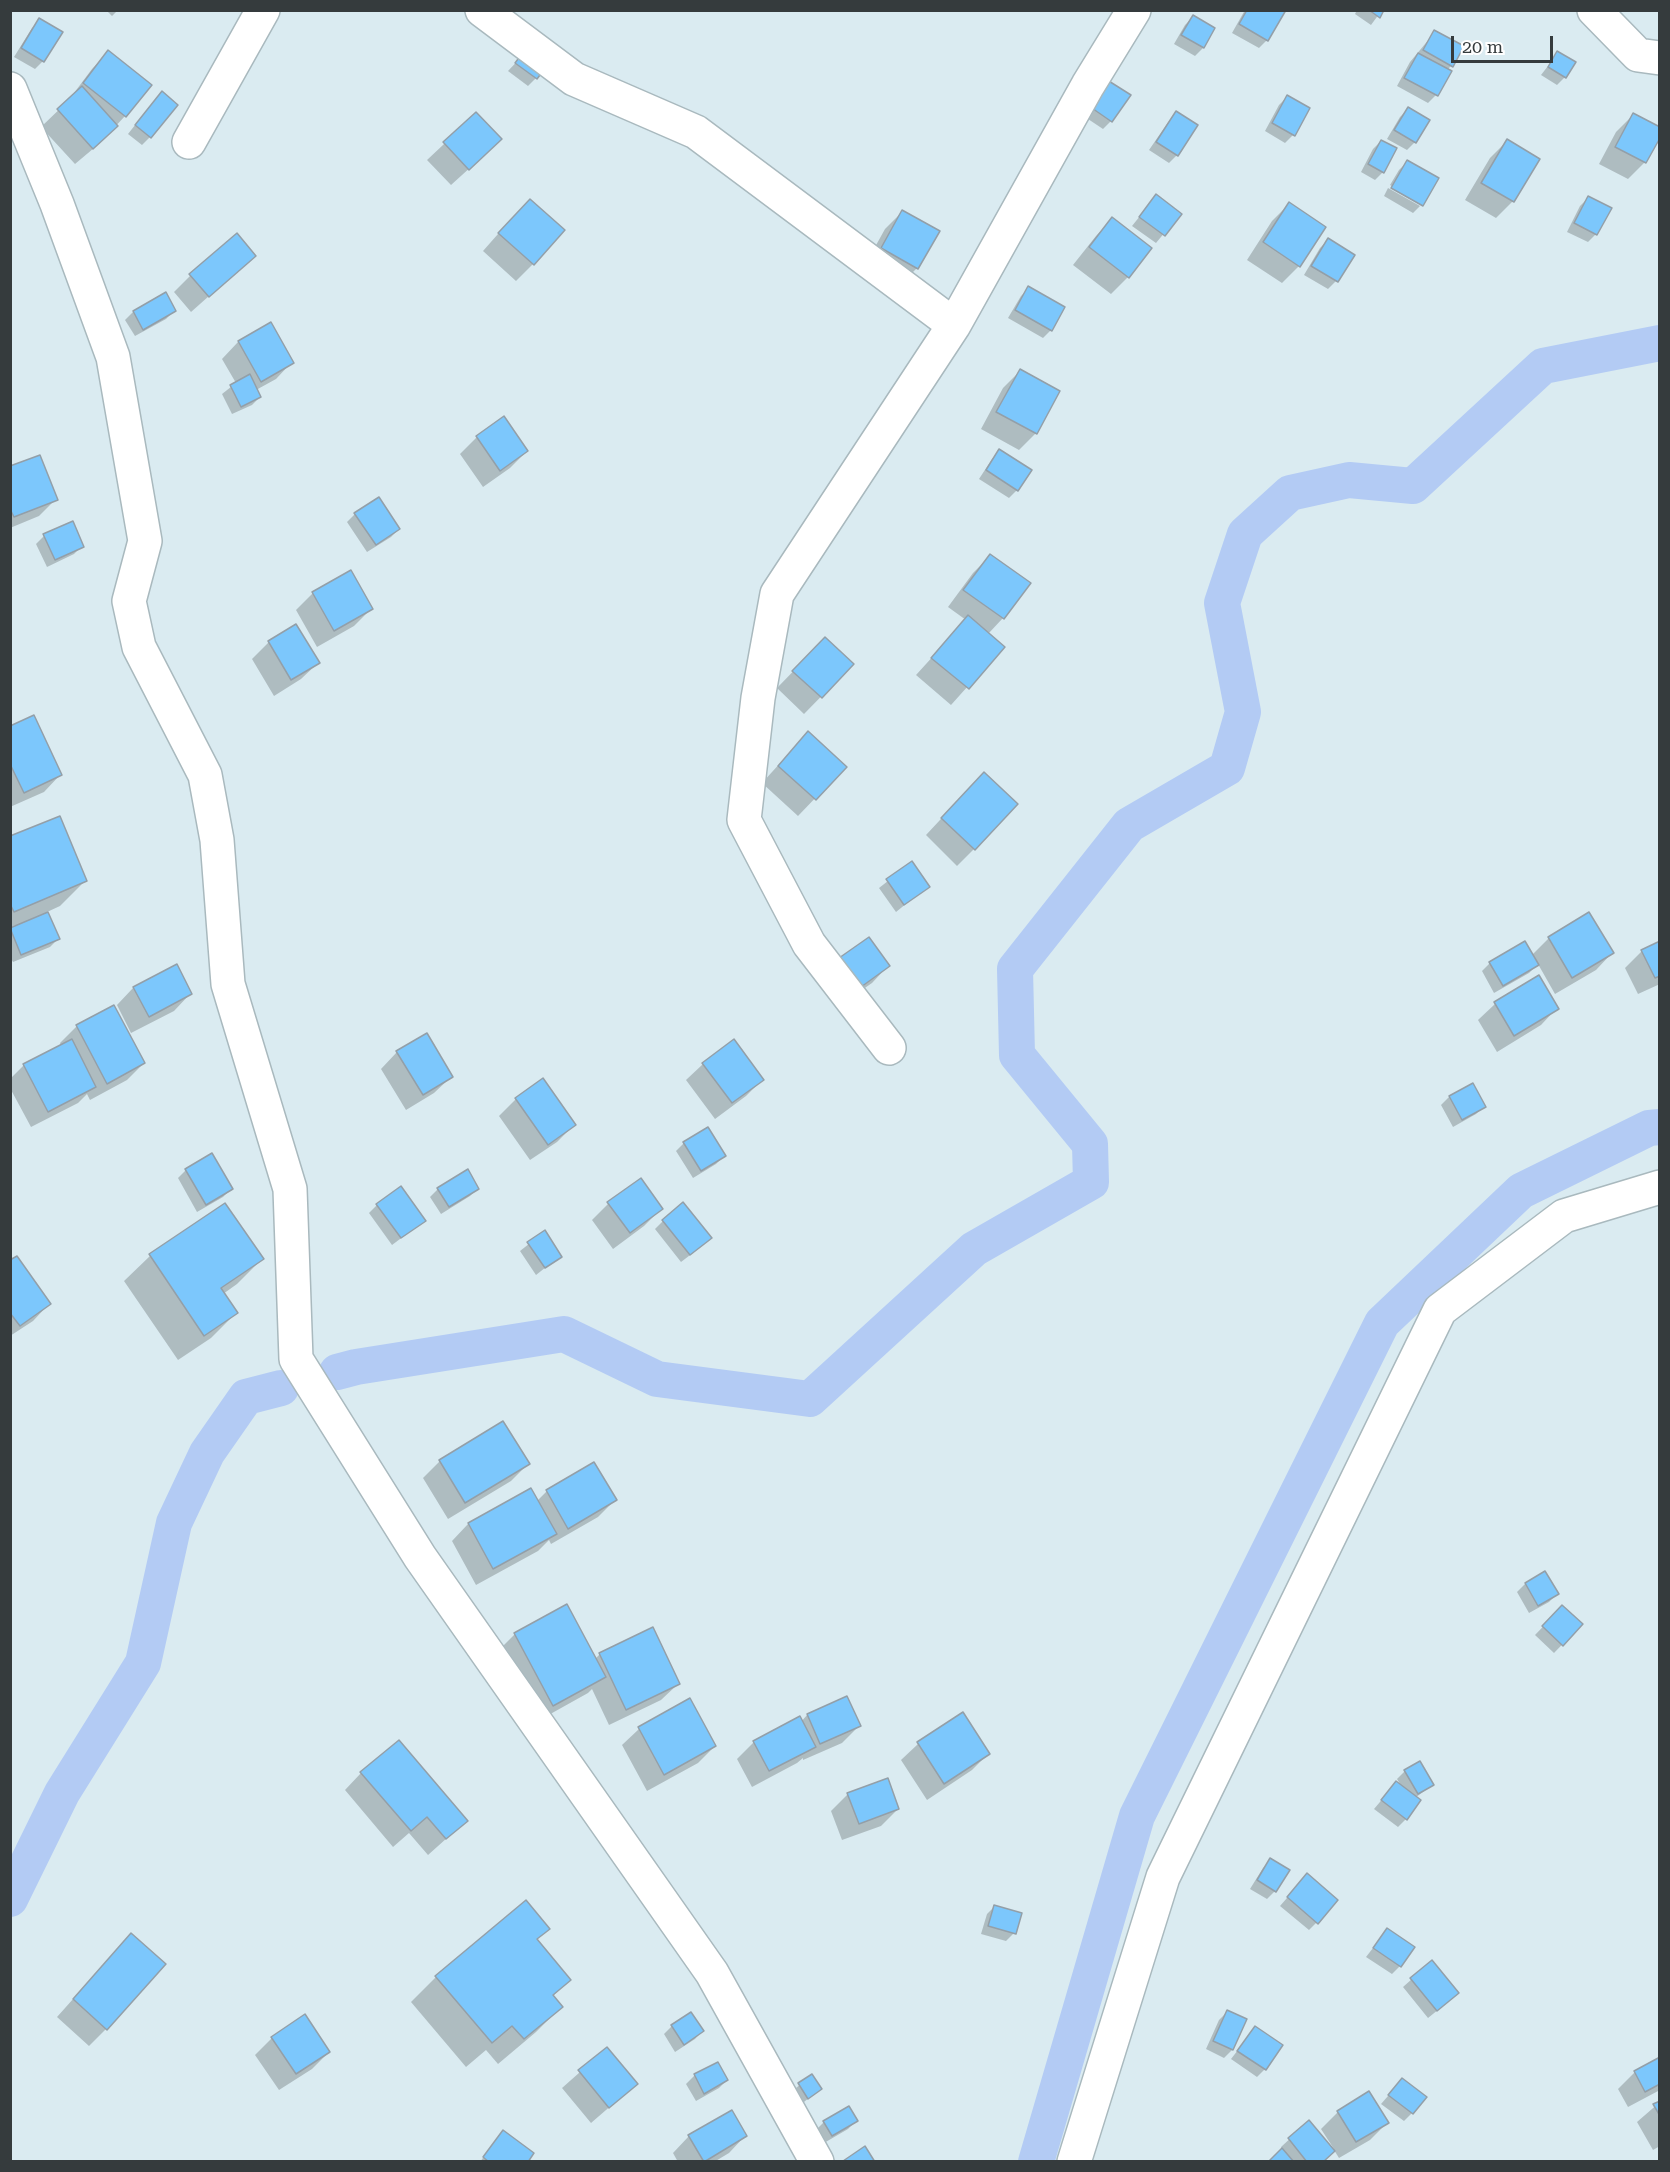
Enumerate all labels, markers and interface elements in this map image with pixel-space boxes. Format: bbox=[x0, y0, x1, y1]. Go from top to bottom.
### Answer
scale bar bbox=[1454, 24, 1556, 62]
text: 20 m bbox=[1462, 36, 1503, 57]

